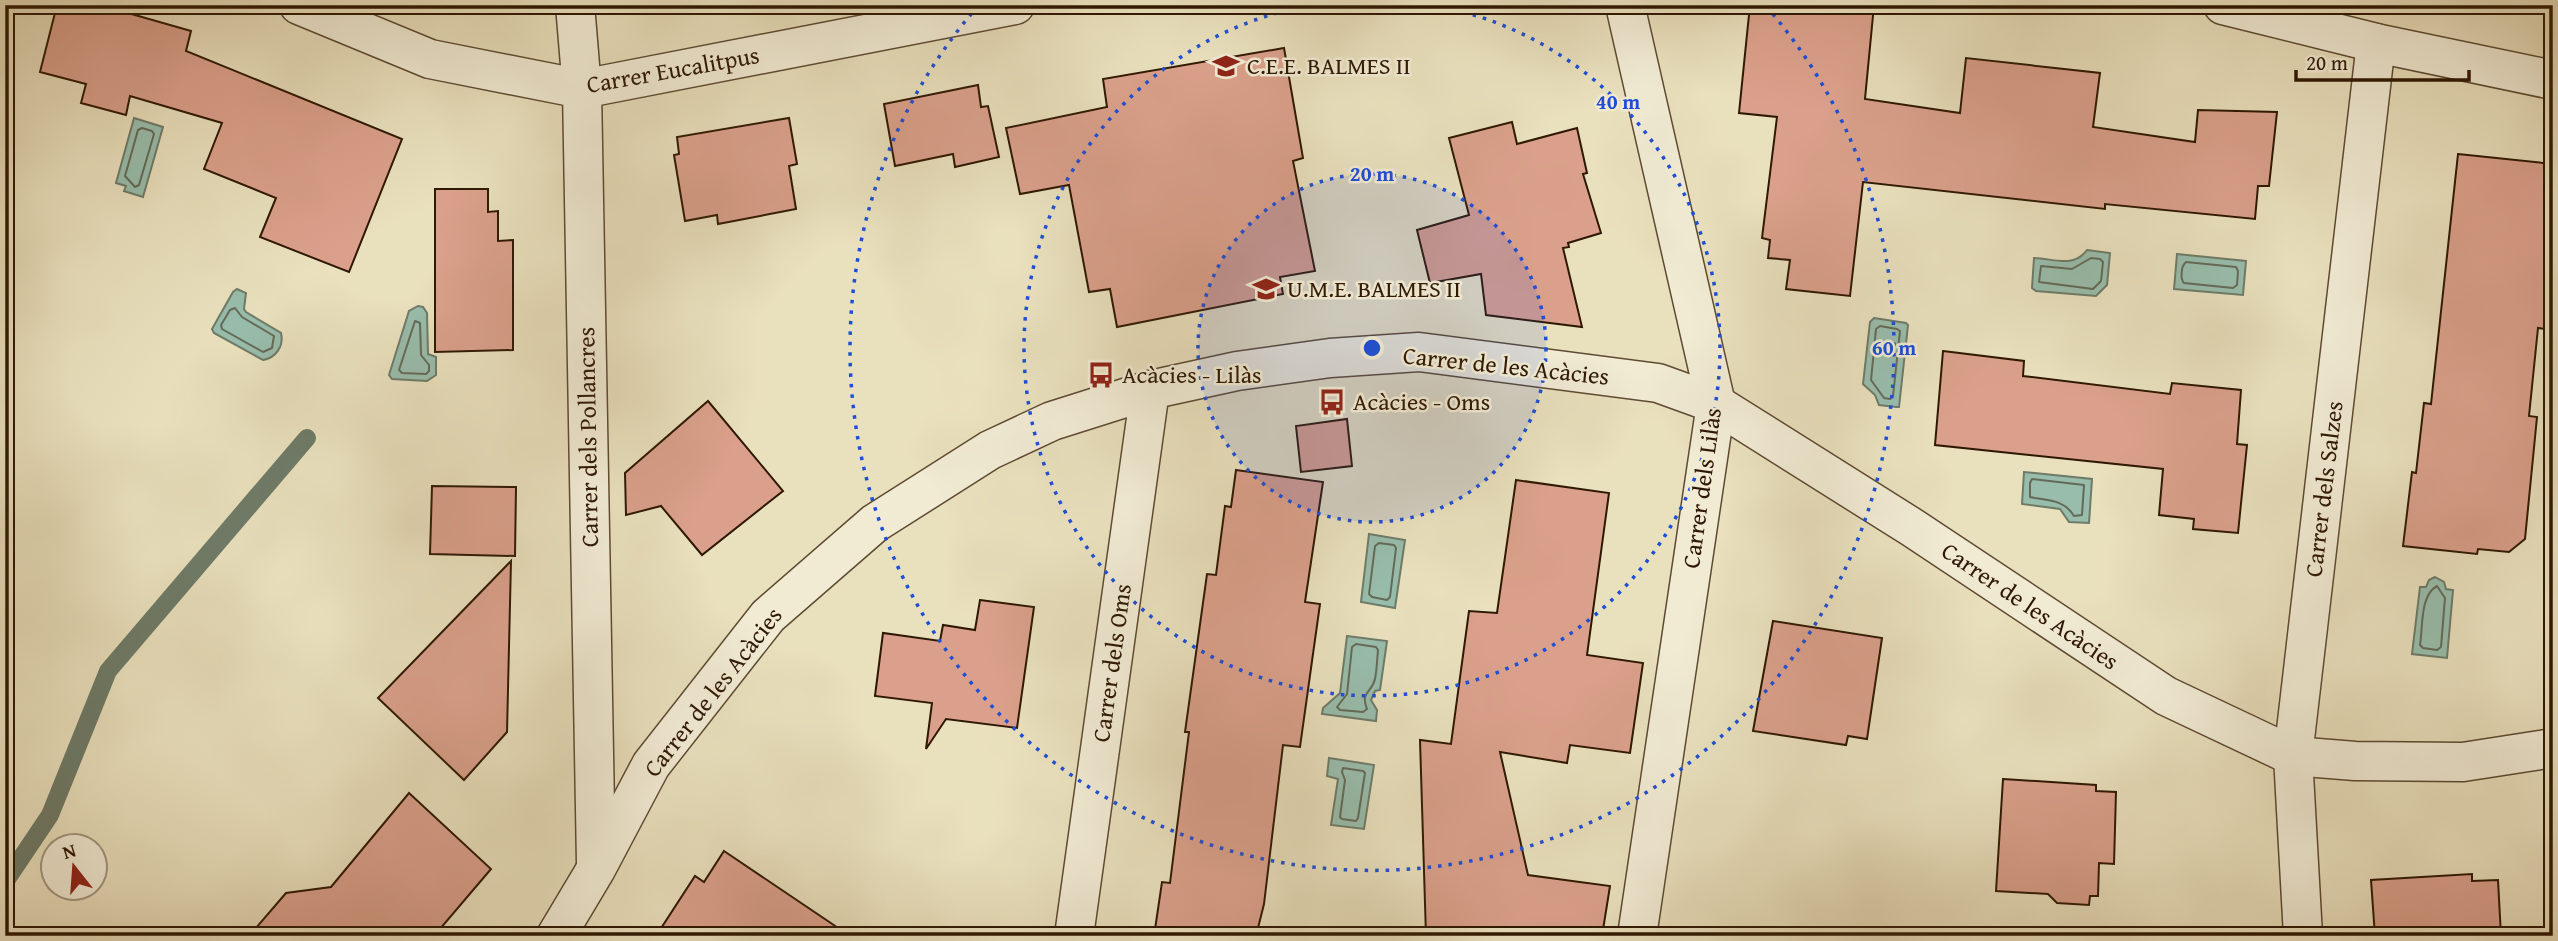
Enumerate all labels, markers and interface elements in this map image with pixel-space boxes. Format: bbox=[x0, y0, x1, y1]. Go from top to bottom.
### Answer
street label: Carrer Eucalitpus bbox=[584, 37, 762, 102]
scale bar bbox=[2296, 38, 2469, 82]
text: 20 m bbox=[2306, 47, 2348, 78]
place label: C.E.E. BALMES II bbox=[1247, 48, 1411, 83]
school or university icon: C.E.E. BALMES II bbox=[1211, 51, 1241, 81]
text: 40 m bbox=[1596, 86, 1640, 117]
text: 20 m bbox=[1350, 158, 1394, 189]
place label: U.M.E. BALMES II bbox=[1287, 271, 1461, 306]
school or university icon: U.M.E. BALMES II bbox=[1251, 274, 1281, 304]
street label: Carrer dels Pollancres bbox=[568, 327, 607, 547]
text: 60 m bbox=[1872, 332, 1916, 363]
centre of rings bbox=[1360, 336, 1384, 360]
street label: Carrer de les Acàcies bbox=[1401, 337, 1611, 394]
place label: Acàcies - Lilàs bbox=[1122, 357, 1262, 392]
bus stop icon: Acàcies - Lilàs bbox=[1086, 360, 1116, 390]
place label: Acàcies - Oms bbox=[1353, 384, 1490, 419]
bus stop icon: Acàcies - Oms bbox=[1317, 387, 1347, 417]
street label: Carrer dels Salzes bbox=[2295, 399, 2352, 579]
street label: Carrer dels Lilàs bbox=[1673, 405, 1730, 571]
street label: Carrer de les Acàcies bbox=[1935, 533, 2126, 678]
street label: Carrer dels Oms bbox=[1083, 581, 1140, 744]
street label: Carrer de les Acàcies bbox=[635, 599, 790, 784]
north arrow bbox=[38, 832, 108, 902]
text: N bbox=[59, 835, 79, 866]

